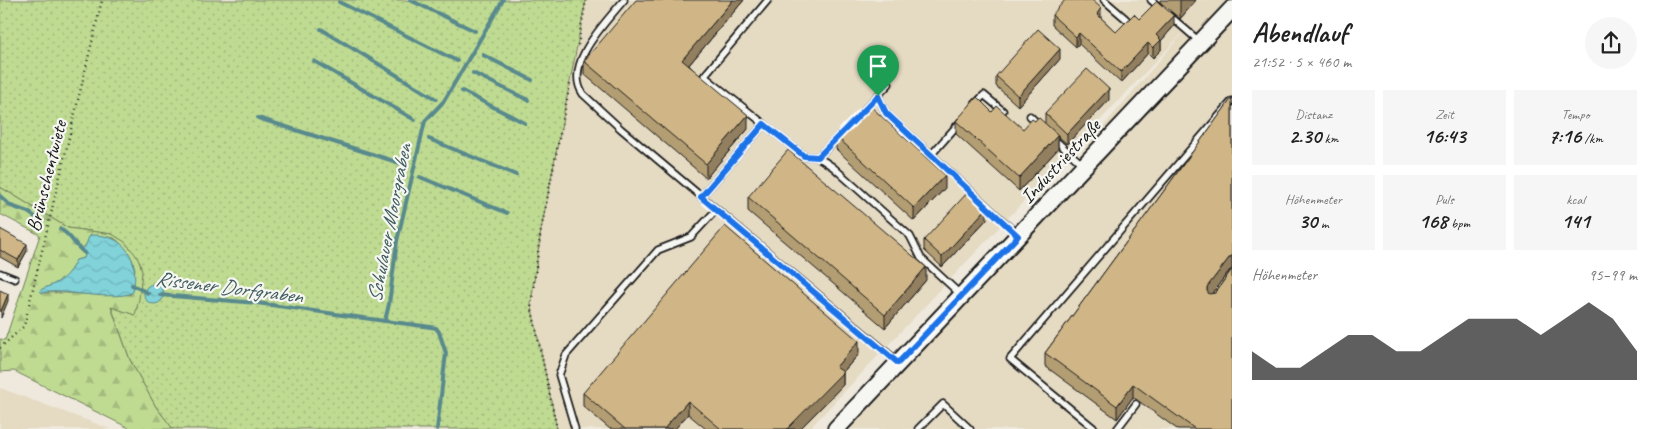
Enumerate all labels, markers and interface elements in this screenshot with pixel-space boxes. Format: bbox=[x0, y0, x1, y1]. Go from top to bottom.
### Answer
text: Abendlauf bbox=[1252, 15, 1347, 50]
button: share bbox=[1585, 17, 1637, 69]
pin bbox=[857, 45, 899, 96]
icon: arrive bbox=[864, 52, 892, 80]
text: 21:52 · 5 × 460 m bbox=[1252, 52, 1351, 72]
text: Distanz bbox=[1295, 106, 1332, 123]
text: Zeit bbox=[1435, 106, 1454, 123]
text: Tempo bbox=[1562, 106, 1589, 123]
street label: Industriestraße bbox=[1015, 113, 1107, 209]
street label: Brünschentwiete bbox=[21, 117, 73, 234]
text: 2.30 bbox=[1289, 123, 1321, 149]
text: 16:43 bbox=[1423, 123, 1466, 149]
text: 7:16 bbox=[1548, 123, 1581, 149]
text: km bbox=[1321, 130, 1338, 147]
text: /km bbox=[1581, 130, 1603, 147]
water label: Schulauer Moorgraben bbox=[361, 139, 418, 304]
text: Höhenmeter bbox=[1285, 191, 1342, 208]
text: Puls bbox=[1435, 191, 1454, 208]
text: kcal bbox=[1566, 191, 1585, 208]
text: 30 bbox=[1298, 208, 1317, 234]
text: 168 bbox=[1419, 208, 1448, 234]
text: 141 bbox=[1561, 208, 1590, 234]
text: m bbox=[1317, 215, 1329, 232]
text: bpm bbox=[1448, 215, 1470, 232]
water label: Rissener Dorfgraben bbox=[154, 265, 305, 309]
text: Höhenmeter bbox=[1252, 265, 1317, 285]
text: 95–99 m bbox=[1588, 265, 1637, 285]

